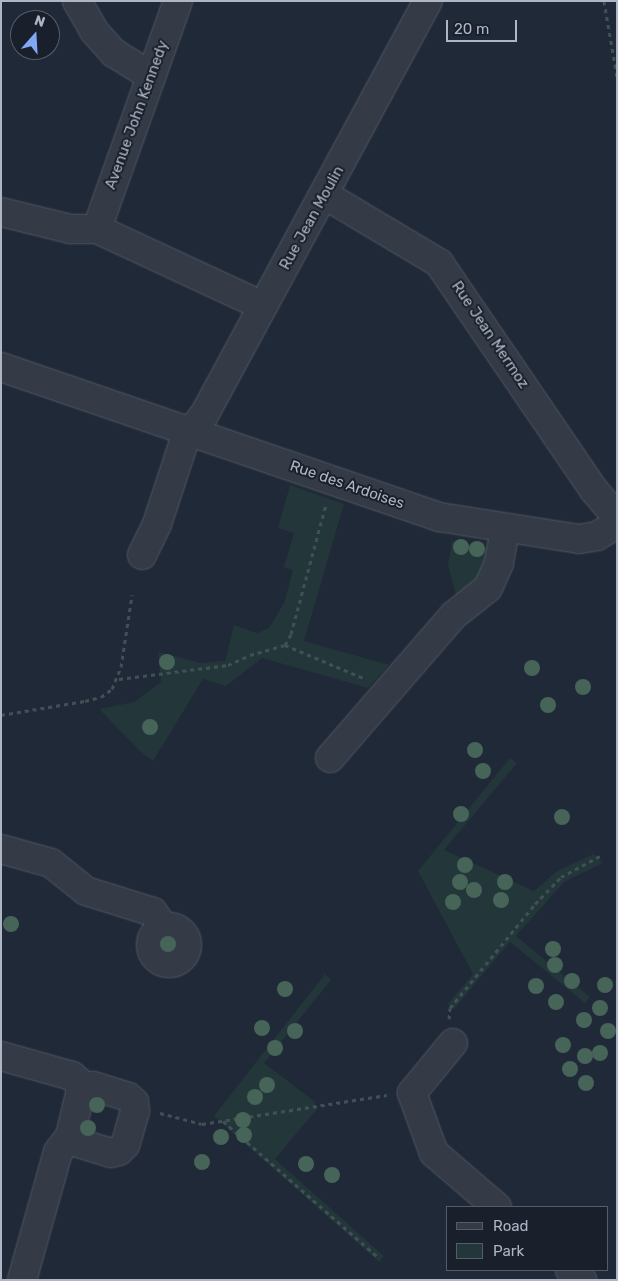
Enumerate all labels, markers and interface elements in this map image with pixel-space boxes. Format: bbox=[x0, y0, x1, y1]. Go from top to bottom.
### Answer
north arrow bbox=[10, 10, 60, 60]
scale bar bbox=[448, 10, 519, 42]
text: N bbox=[32, 12, 47, 31]
text: 20 m bbox=[454, 20, 489, 38]
street label: Avenue John Kennedy bbox=[102, 38, 172, 192]
street label: Rue Jean Moulin bbox=[276, 163, 348, 273]
street label: Rue Jean Mermoz bbox=[447, 278, 533, 392]
street label: Rue des Ardoises bbox=[287, 457, 407, 513]
legend bbox=[446, 1206, 608, 1271]
text: Road bbox=[493, 1217, 529, 1235]
text: Park bbox=[493, 1242, 524, 1260]

